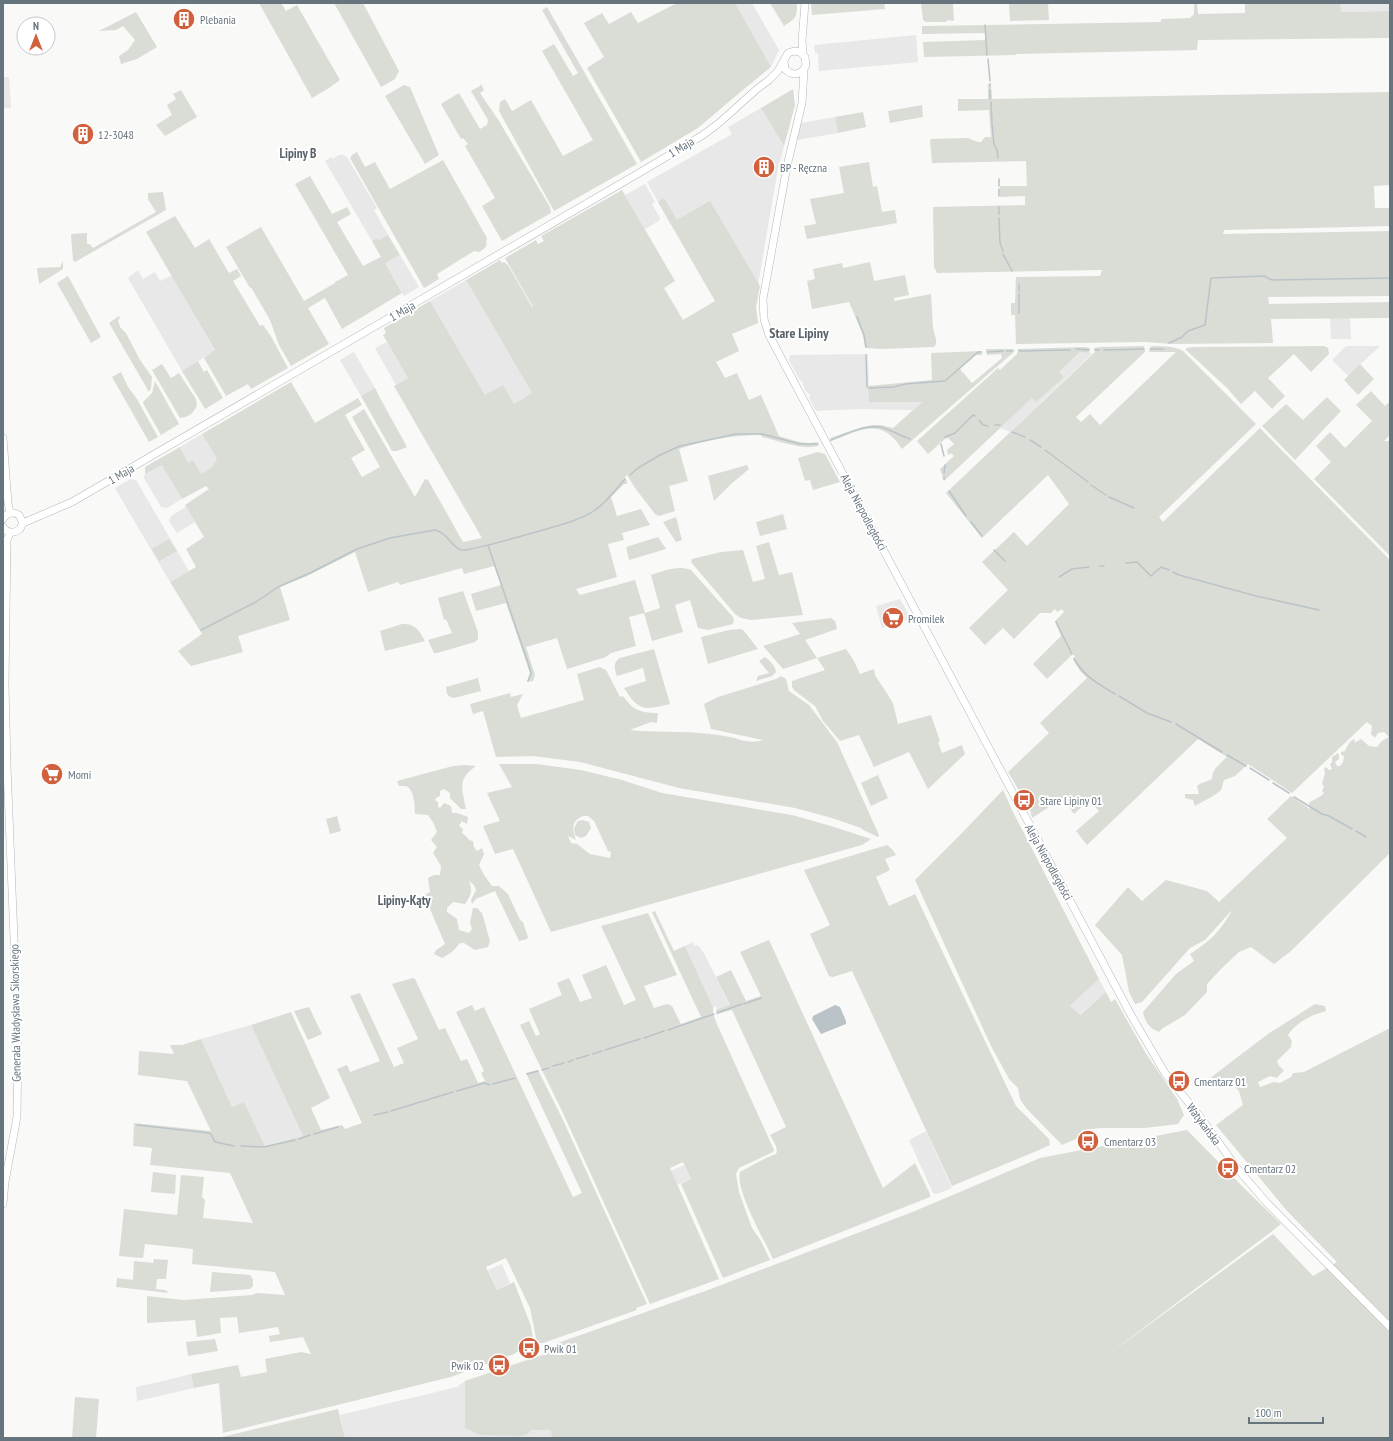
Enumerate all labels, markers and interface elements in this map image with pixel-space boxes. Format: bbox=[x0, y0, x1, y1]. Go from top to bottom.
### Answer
building icon: Plebania bbox=[171, 6, 197, 32]
place label: Plebania bbox=[200, 12, 236, 27]
north arrow bbox=[16, 16, 56, 56]
text: N bbox=[33, 19, 39, 33]
building icon: 12-3048 bbox=[70, 121, 96, 147]
place label: 12-3048 bbox=[98, 127, 134, 142]
street label: 1 Maja bbox=[665, 133, 697, 161]
district label: Lipiny B bbox=[280, 145, 316, 162]
building icon: BP - Ręczna bbox=[751, 154, 777, 180]
place label: BP - Ręczna bbox=[780, 160, 827, 175]
street label: 1 Maja bbox=[386, 297, 418, 324]
district label: Stare Lipiny bbox=[769, 324, 829, 342]
street label: 1 Maja bbox=[105, 460, 137, 487]
street label: Aleja Niepodległości bbox=[837, 471, 891, 553]
supermarket icon: Promilek bbox=[880, 605, 906, 631]
place label: Promilek bbox=[908, 611, 945, 626]
supermarket icon: Momi bbox=[39, 761, 65, 787]
place label: Momi bbox=[68, 767, 91, 782]
bus stop icon: Stare Lipiny 01 bbox=[1011, 787, 1037, 813]
place label: Stare Lipiny 01 bbox=[1040, 793, 1102, 808]
street label: Aleja Niepodległości bbox=[1022, 821, 1076, 903]
district label: Lipiny-Kąty bbox=[378, 892, 431, 909]
street label: Generała Władysława Sikorskiego bbox=[6, 944, 24, 1082]
bus stop icon: Cmentarz 01 bbox=[1166, 1068, 1192, 1094]
place label: Cmentarz 01 bbox=[1194, 1074, 1246, 1089]
street label: Watykańska bbox=[1183, 1100, 1225, 1148]
bus stop icon: Cmentarz 03 bbox=[1075, 1128, 1101, 1154]
place label: Cmentarz 03 bbox=[1104, 1134, 1156, 1149]
bus stop icon: Cmentarz 02 bbox=[1215, 1155, 1241, 1181]
place label: Cmentarz 02 bbox=[1244, 1161, 1296, 1176]
bus stop icon: Pwik 01 bbox=[516, 1335, 542, 1361]
place label: Pwik 01 bbox=[544, 1341, 577, 1356]
bus stop icon: Pwik 02 bbox=[486, 1352, 512, 1378]
place label: Pwik 02 bbox=[451, 1358, 484, 1373]
scale bar bbox=[1249, 1399, 1323, 1425]
text: 100 m bbox=[1255, 1405, 1282, 1420]

